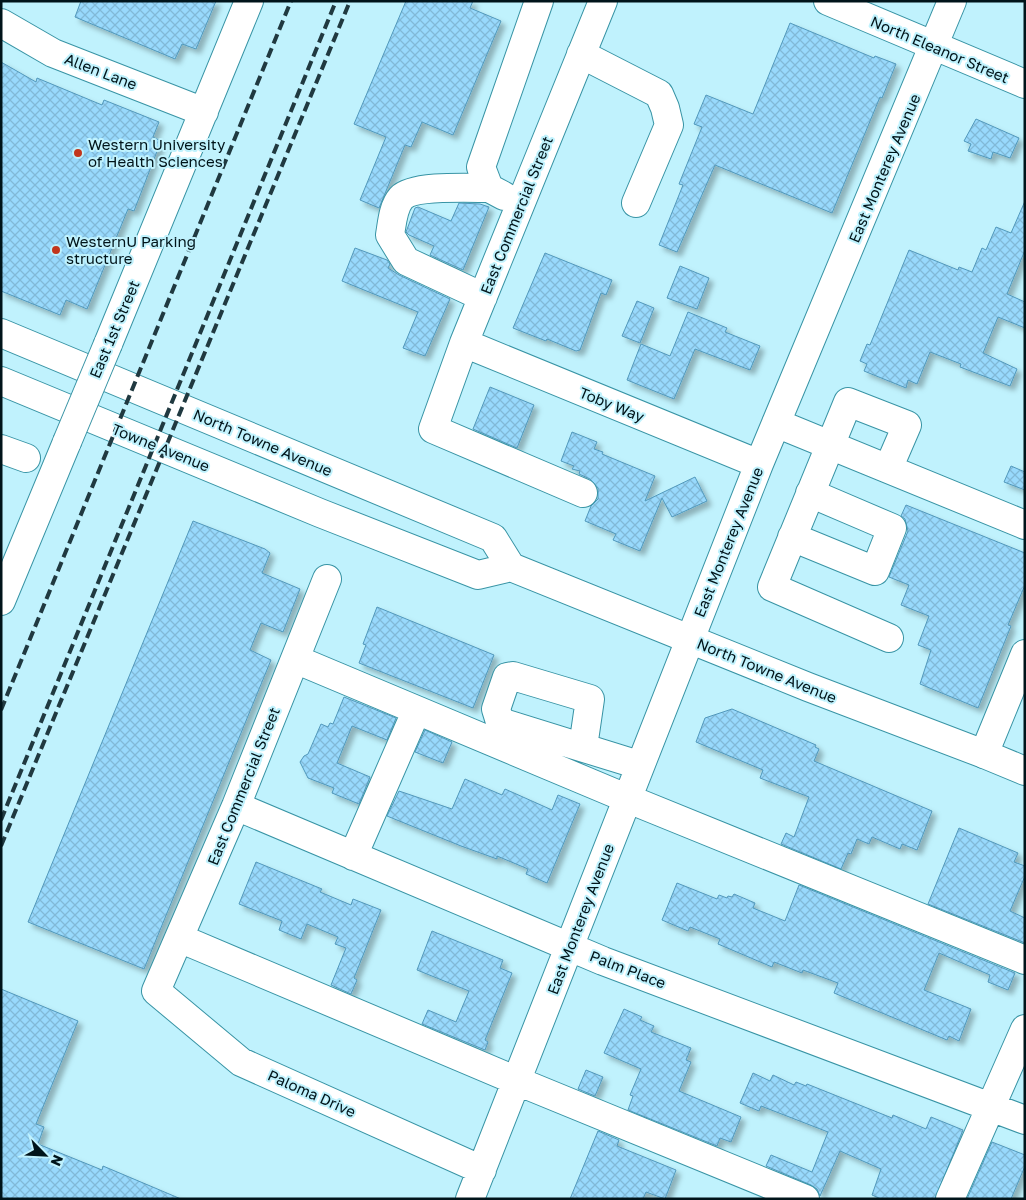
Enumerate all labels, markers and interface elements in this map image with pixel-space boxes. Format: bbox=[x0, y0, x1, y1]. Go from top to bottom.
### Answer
street label: North Eleanor Street bbox=[868, 12, 1012, 86]
street label: Allen Lane bbox=[62, 49, 140, 93]
street label: East Monterey Avenue bbox=[844, 91, 924, 245]
street label: East Commercial Street bbox=[476, 133, 556, 297]
place label: Western University of Health Sciences bbox=[88, 135, 226, 170]
marker: Western University of Health Sciences bbox=[72, 147, 84, 159]
place label: WesternU Parking structure bbox=[66, 232, 196, 267]
marker: WesternU Parking structure bbox=[50, 244, 62, 256]
street label: East 1st Street bbox=[85, 277, 143, 381]
street label: Toby Way bbox=[577, 383, 648, 425]
street label: North Towne Avenue bbox=[191, 405, 335, 480]
street label: Towne Avenue bbox=[110, 419, 213, 475]
street label: East Monterey Avenue bbox=[690, 464, 766, 620]
street label: North Towne Avenue bbox=[695, 634, 840, 706]
street label: East Commercial Street bbox=[203, 704, 283, 868]
street label: East Monterey Avenue bbox=[543, 841, 617, 997]
street label: Palm Place bbox=[587, 946, 669, 992]
street label: Paloma Drive bbox=[265, 1066, 359, 1121]
north arrow bbox=[20, 1130, 70, 1180]
text: N bbox=[47, 1152, 67, 1169]

